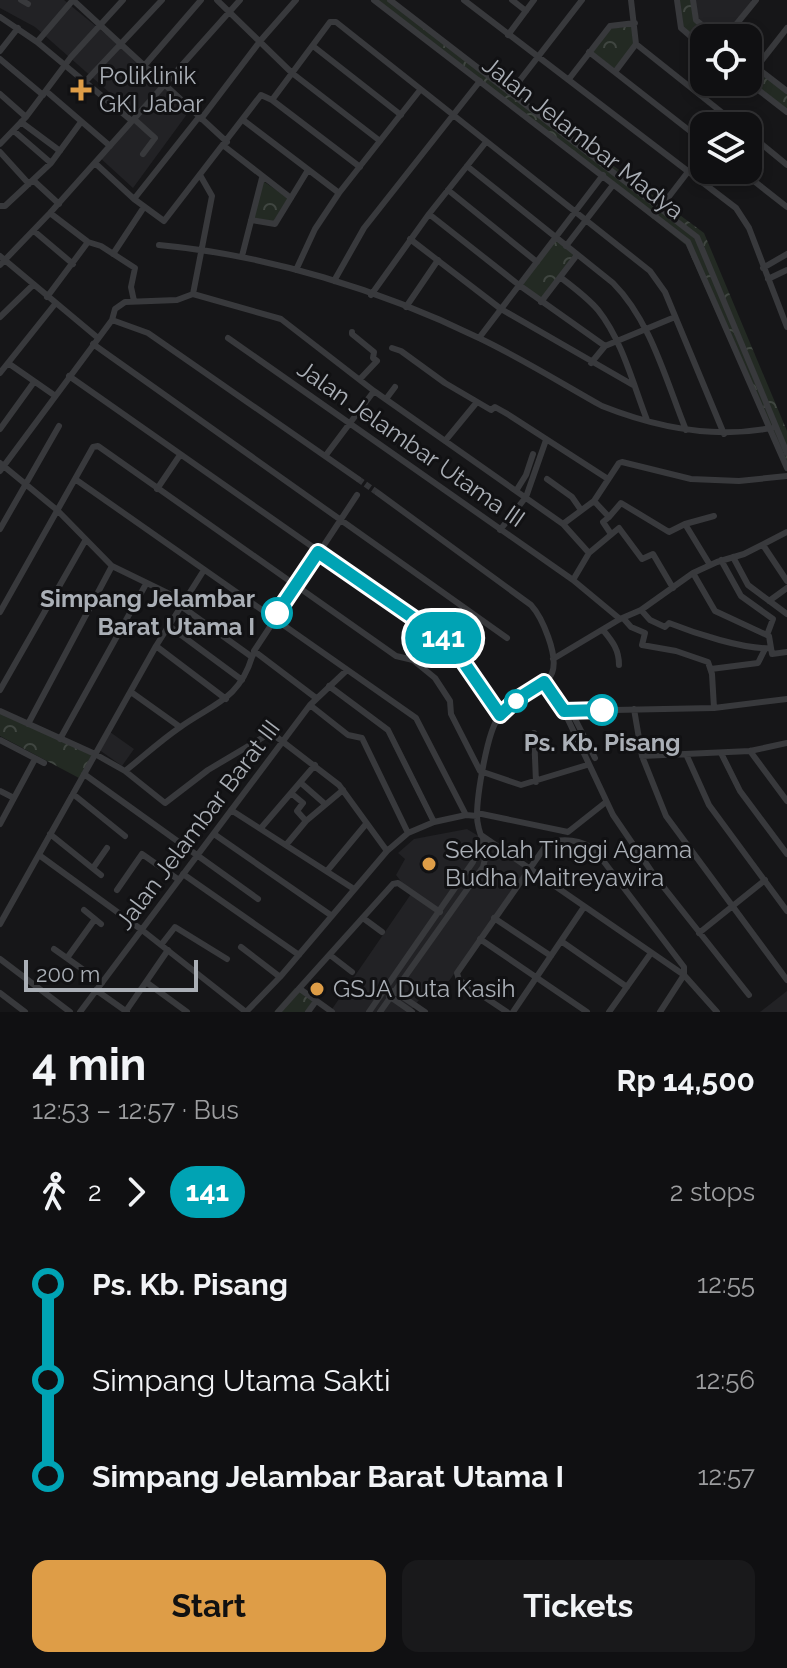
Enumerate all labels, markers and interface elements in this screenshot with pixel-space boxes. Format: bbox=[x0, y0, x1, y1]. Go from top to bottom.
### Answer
map controls bbox=[690, 24, 762, 184]
button: locate bbox=[690, 24, 762, 96]
street label: Jalan Jelambar Madya bbox=[477, 50, 690, 225]
place label: Poliklinik GKI Jabar bbox=[99, 61, 204, 118]
marker: Poliklinik GKI Jabar bbox=[70, 79, 92, 101]
button: layers bbox=[690, 112, 762, 184]
street label: Jalan Jelambar Utama III bbox=[292, 354, 530, 533]
place label: Simpang Jelambar Barat Utama I bbox=[40, 584, 255, 641]
marker: Simpang Jelambar Barat Utama I bbox=[262, 598, 292, 628]
line badge: 141 bbox=[397, 612, 489, 664]
text: 141 bbox=[421, 621, 465, 654]
unlabelled marker bbox=[505, 690, 527, 712]
marker: Ps. Kb. Pisang bbox=[587, 695, 617, 725]
street label: Jalan Jelambar Barat III bbox=[109, 714, 286, 935]
place label: Ps. Kb. Pisang bbox=[524, 728, 680, 757]
place label: Sekolah Tinggi Agama Budha Maitreyawira bbox=[445, 835, 692, 892]
marker: Sekolah Tinggi Agama Budha Maitreyawira bbox=[420, 855, 438, 873]
scale bar bbox=[24, 956, 198, 992]
text: 200 m bbox=[36, 961, 100, 987]
place label: GSJA Duta Kasih bbox=[333, 974, 516, 1003]
marker: GSJA Duta Kasih bbox=[308, 980, 326, 998]
text: 4 min bbox=[32, 1039, 146, 1090]
text: Rp 14,500 bbox=[617, 1063, 755, 1098]
text: 12:53 – 12:57 · Bus bbox=[32, 1095, 239, 1125]
icon: walk bbox=[32, 1170, 76, 1214]
icon: forward bbox=[114, 1170, 158, 1214]
text: 141 bbox=[186, 1175, 229, 1208]
text: 2 bbox=[88, 1177, 102, 1207]
text: 2 stops bbox=[670, 1177, 755, 1207]
text: Ps. Kb. Pisang bbox=[92, 1267, 288, 1302]
text: 12:55 bbox=[697, 1269, 755, 1299]
text: Simpang Utama Sakti bbox=[92, 1363, 390, 1398]
text: 12:56 bbox=[696, 1365, 755, 1395]
text: Simpang Jelambar Barat Utama I bbox=[92, 1459, 564, 1494]
text: 12:57 bbox=[697, 1461, 755, 1491]
button: Start bbox=[32, 1560, 386, 1652]
button: Tickets bbox=[402, 1560, 755, 1652]

